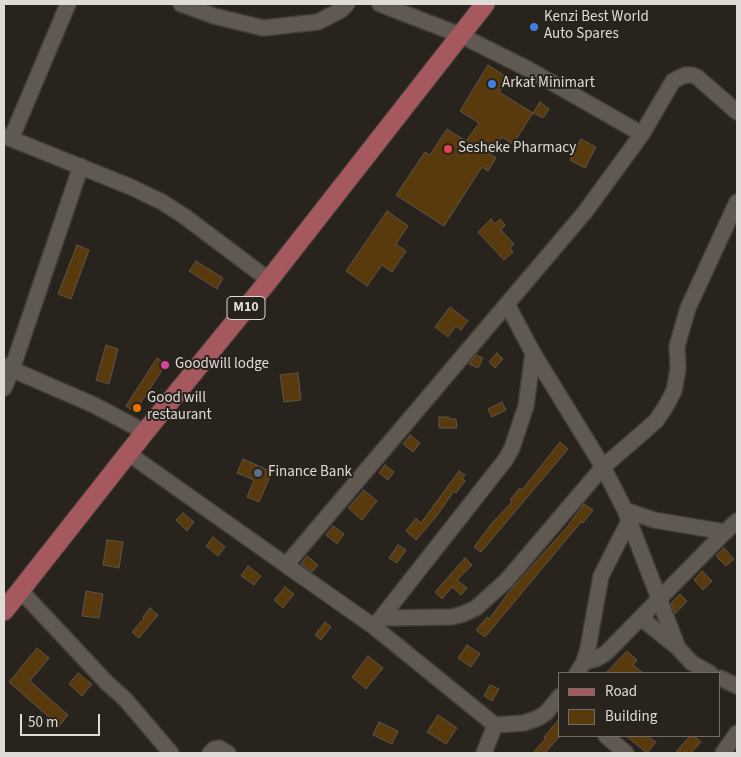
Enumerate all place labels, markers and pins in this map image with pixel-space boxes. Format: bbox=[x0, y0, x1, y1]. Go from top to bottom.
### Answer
place label: Kenzi Best World Auto Spares bbox=[544, 9, 649, 44]
marker: Kenzi Best World Auto Spares bbox=[528, 21, 540, 33]
place label: Arkat Minimart bbox=[502, 75, 595, 93]
marker: Arkat Minimart bbox=[486, 78, 498, 90]
place label: Sesheke Pharmacy bbox=[458, 140, 576, 158]
marker: Sesheke Pharmacy bbox=[442, 143, 454, 155]
place label: Goodwill lodge bbox=[175, 356, 269, 374]
marker: Goodwill lodge bbox=[159, 359, 171, 371]
place label: Good will restaurant bbox=[147, 390, 212, 425]
marker: Good will restaurant bbox=[131, 402, 143, 414]
place label: Finance Bank bbox=[268, 464, 352, 482]
marker: Finance Bank bbox=[252, 467, 264, 479]

